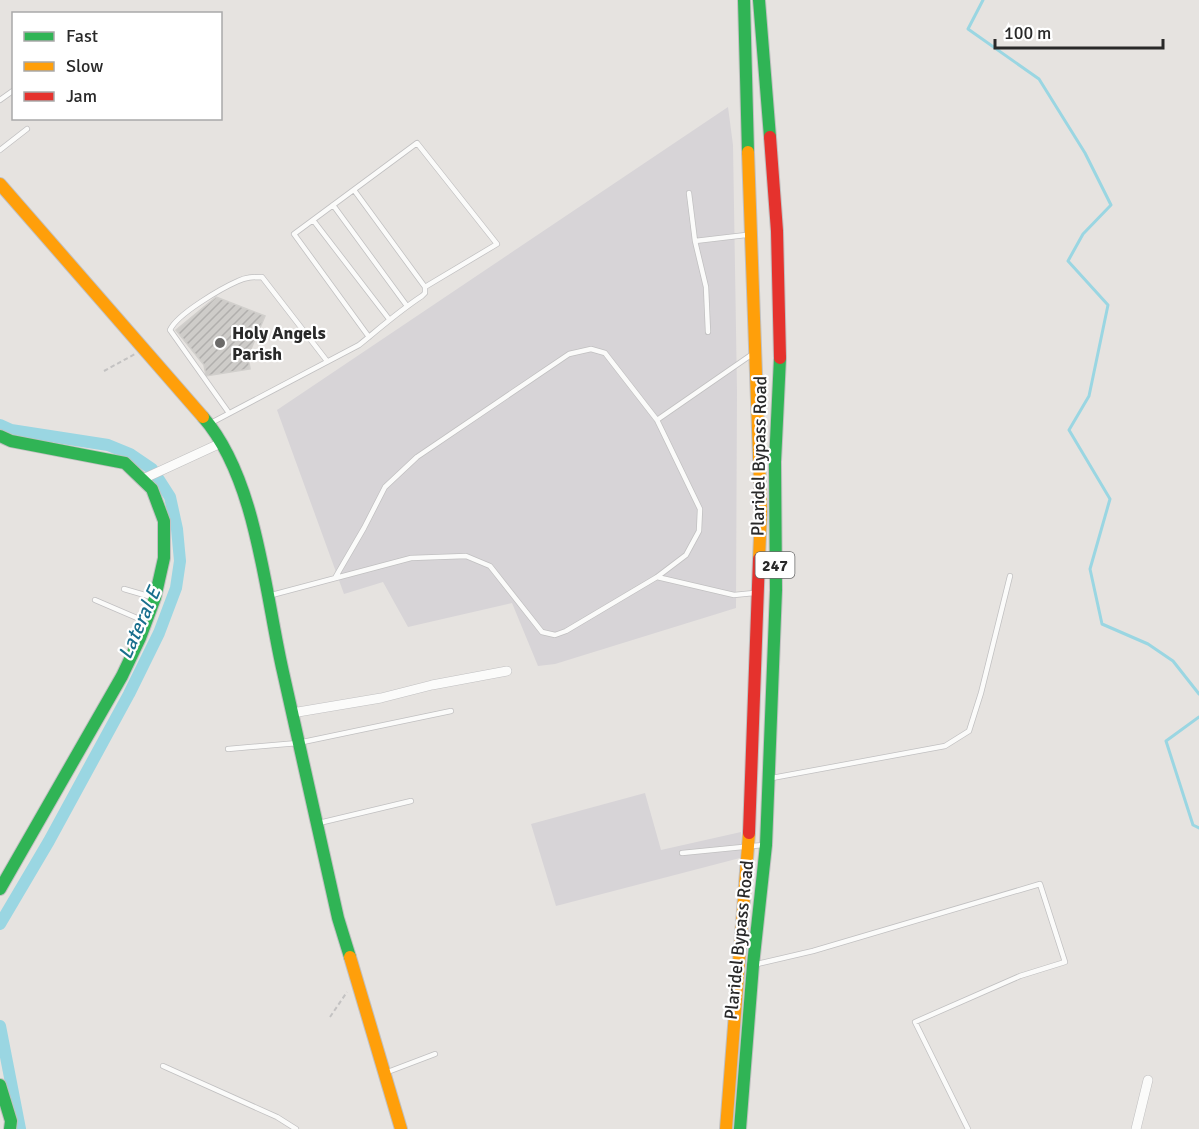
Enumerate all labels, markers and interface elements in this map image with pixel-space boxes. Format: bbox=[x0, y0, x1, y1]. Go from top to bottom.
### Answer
legend bbox=[12, 12, 222, 120]
scale bar bbox=[995, 12, 1163, 50]
text: 100 m bbox=[1004, 22, 1051, 44]
text: Fast bbox=[66, 25, 98, 47]
text: Slow bbox=[66, 55, 103, 77]
text: Jam bbox=[66, 85, 97, 107]
place label: Holy Angels Parish bbox=[232, 322, 326, 365]
marker: Holy Angels Parish bbox=[213, 336, 227, 350]
street label: Plaridel Bypass Road bbox=[747, 376, 771, 536]
road number: 247 bbox=[756, 552, 794, 578]
water label: Lateral E bbox=[113, 581, 167, 663]
street label: Plaridel Bypass Road bbox=[720, 859, 758, 1021]

